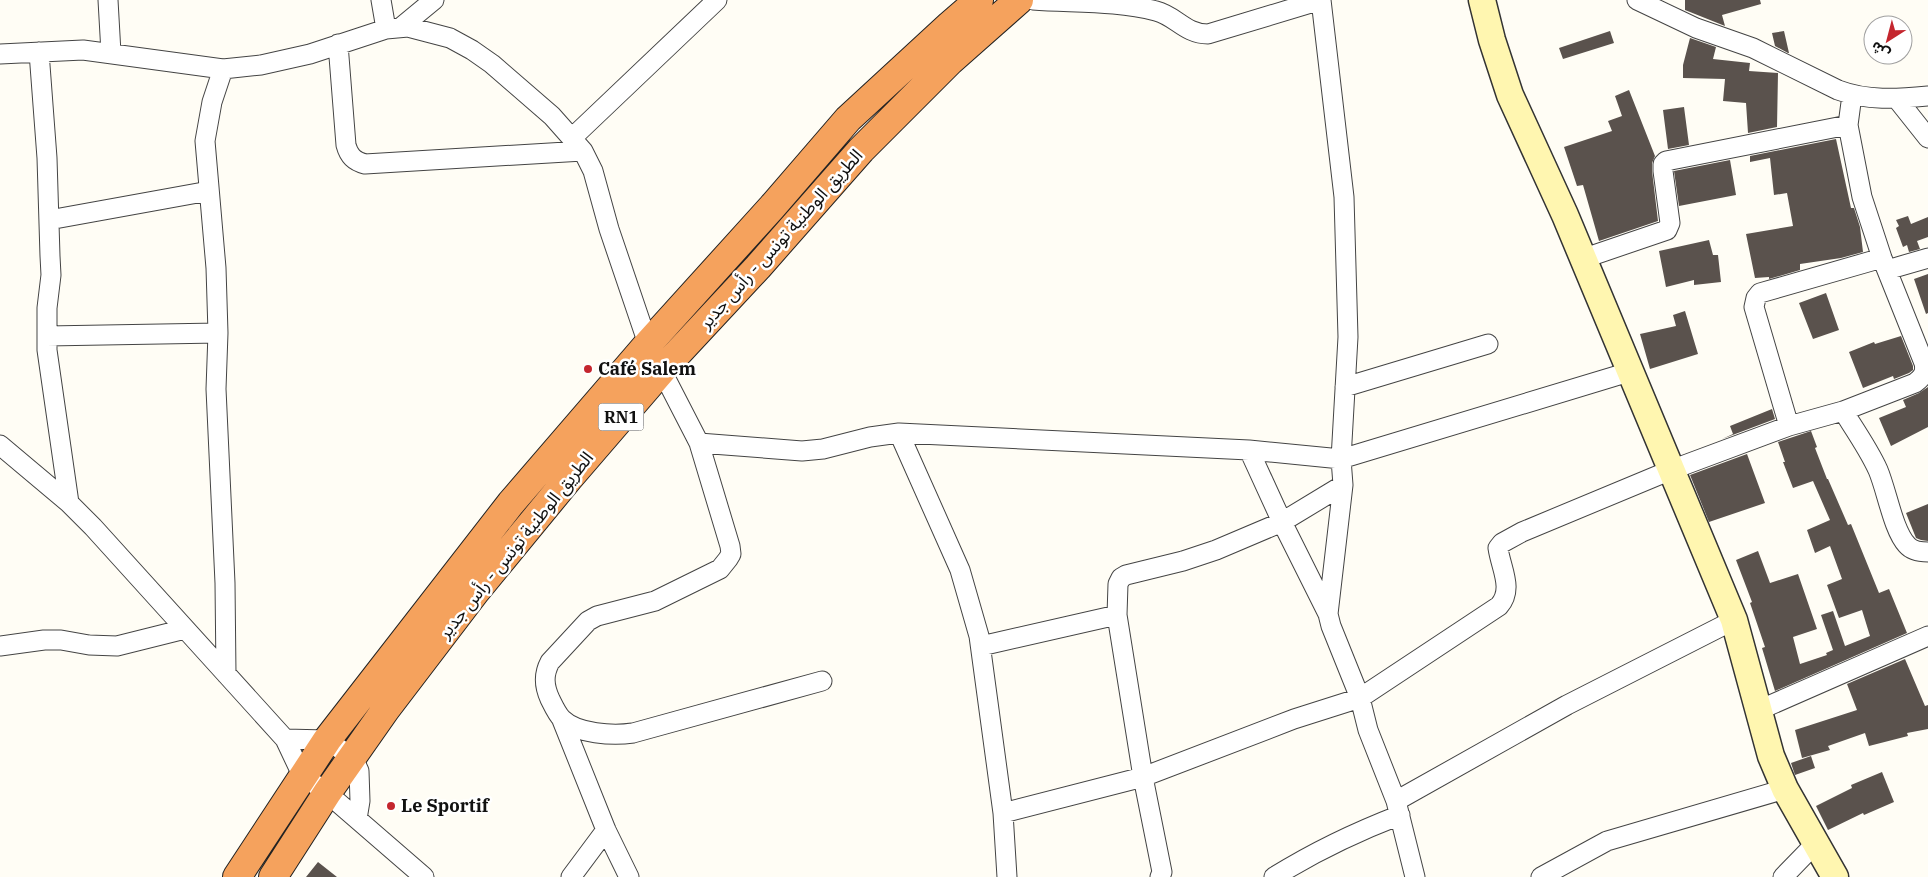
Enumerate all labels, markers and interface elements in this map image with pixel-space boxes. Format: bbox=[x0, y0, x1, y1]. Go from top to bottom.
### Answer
north arrow bbox=[1863, 15, 1913, 65]
text: ش bbox=[1867, 38, 1893, 63]
street label: الطريق الوطنية تونس - رأس جدير bbox=[693, 144, 867, 334]
place label: Café Salem bbox=[598, 357, 697, 380]
marker: Café Salem bbox=[582, 363, 594, 375]
road number: RN1 bbox=[598, 404, 644, 431]
street label: الطريق الوطنية تونس - رأس جدير bbox=[432, 447, 598, 644]
place label: Le Sportif bbox=[401, 794, 491, 817]
marker: Le Sportif bbox=[385, 800, 397, 812]

